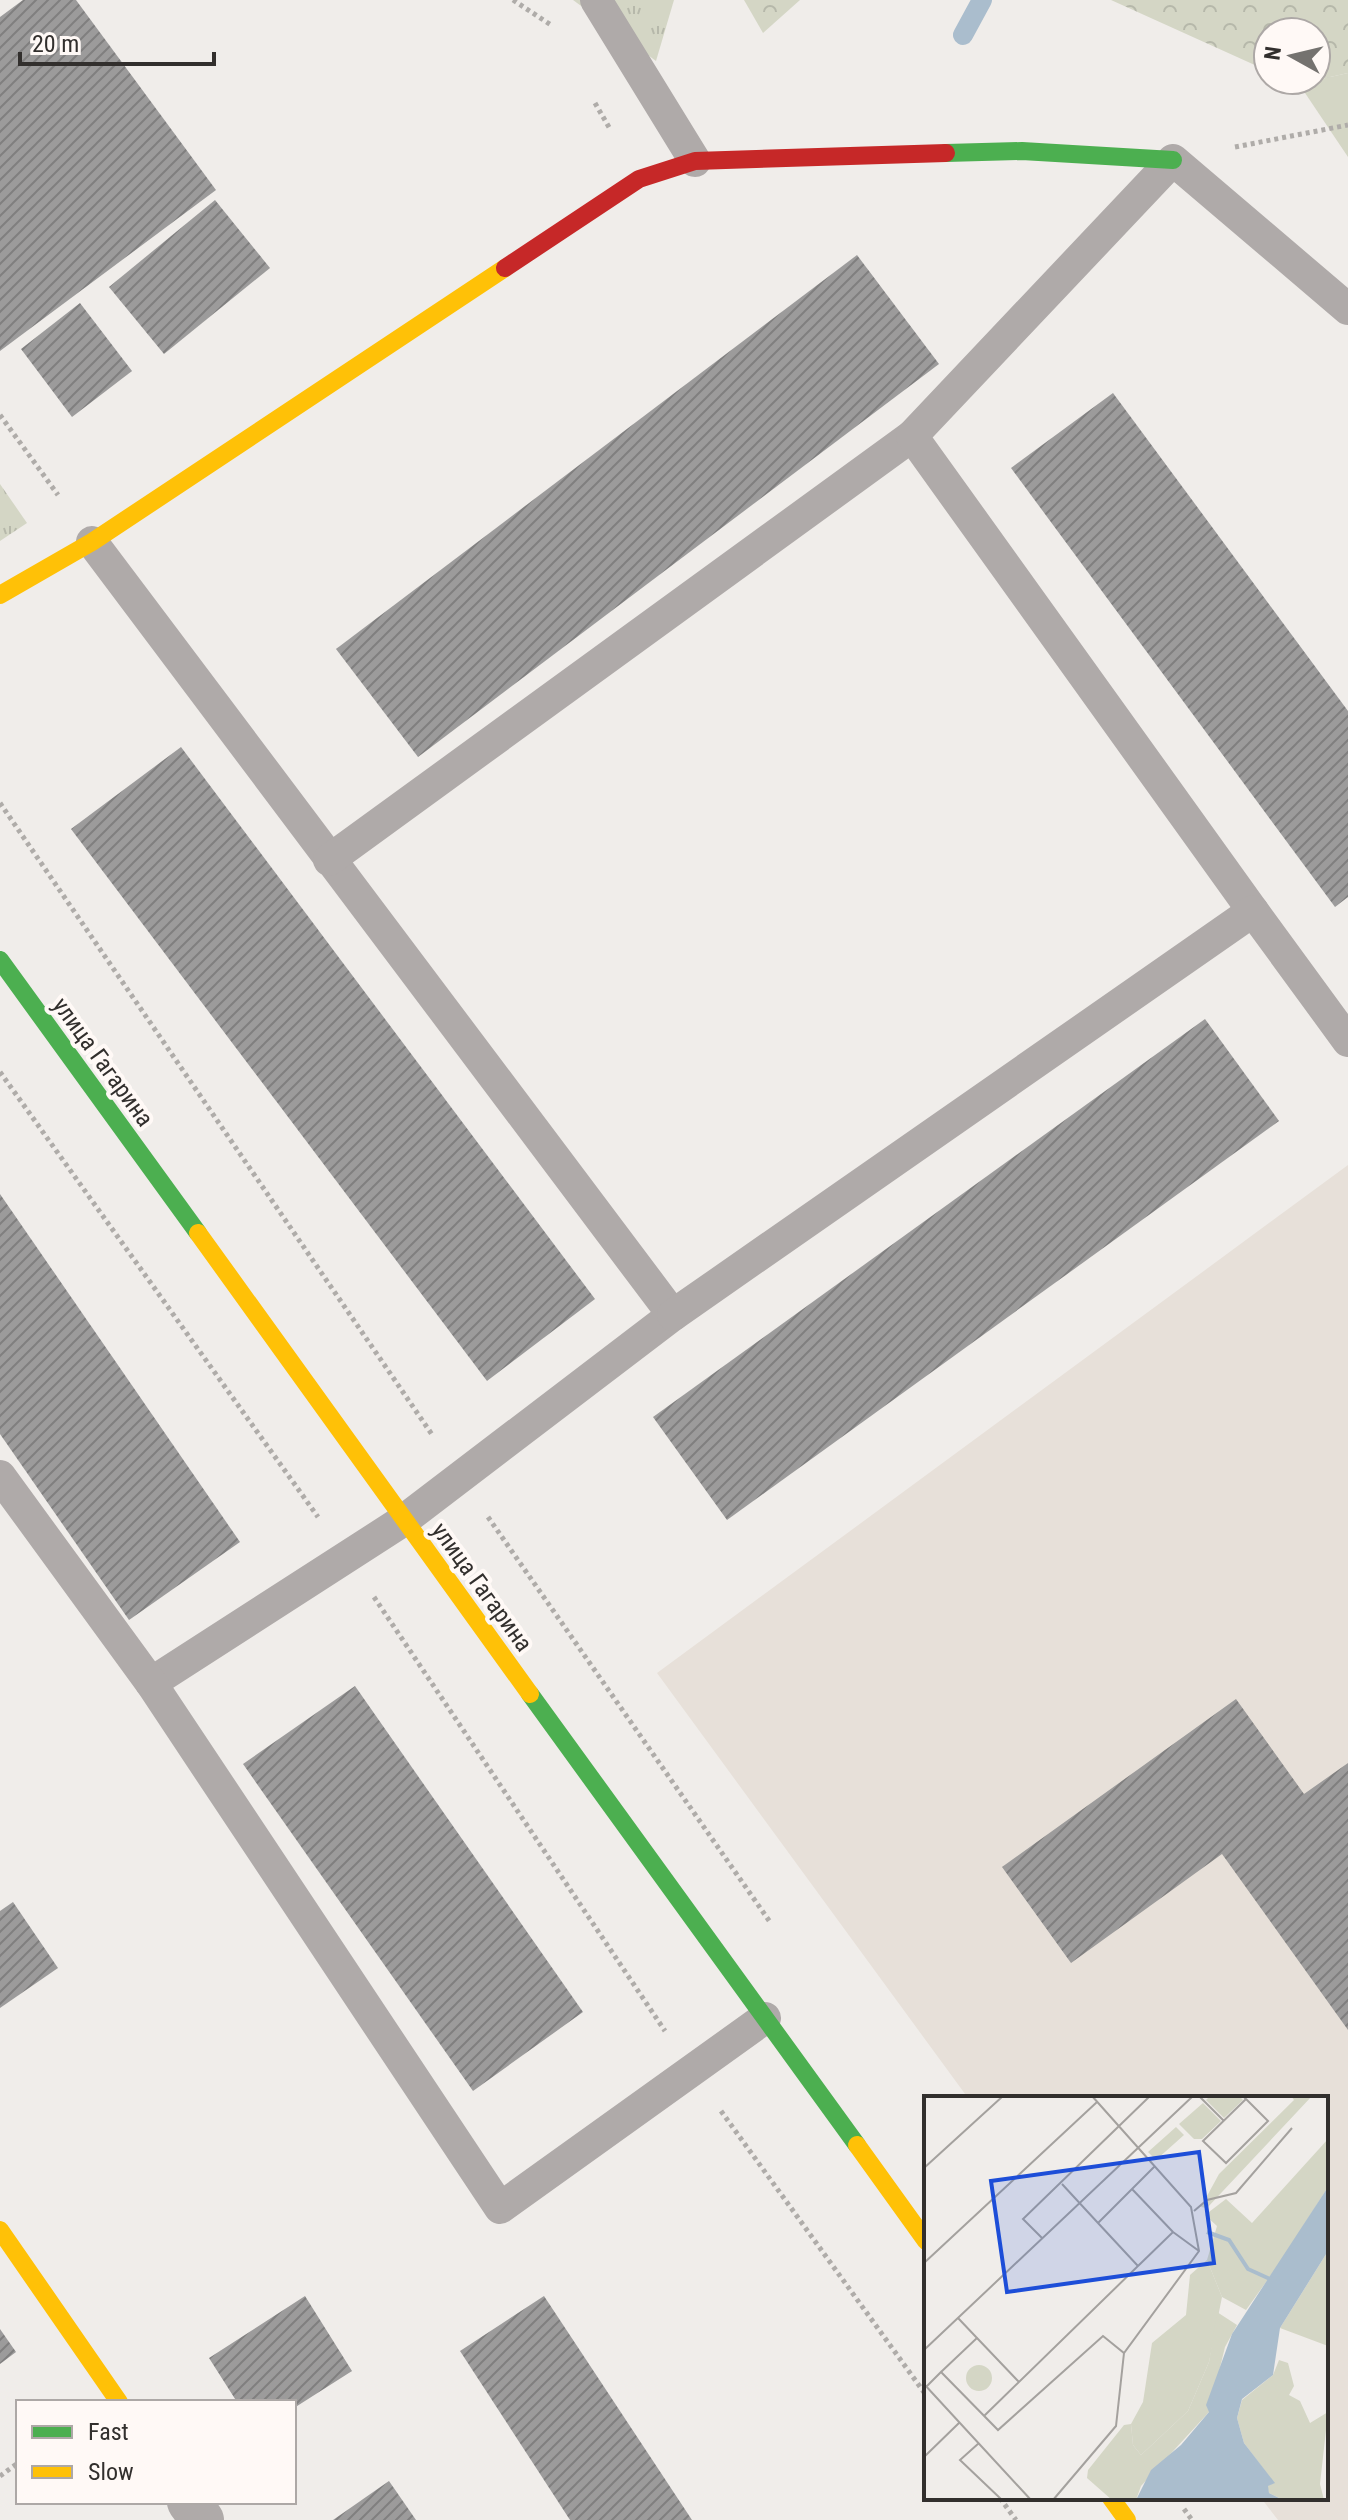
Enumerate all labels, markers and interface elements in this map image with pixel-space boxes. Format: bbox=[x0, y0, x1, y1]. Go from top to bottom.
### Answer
scale bar bbox=[20, 16, 214, 66]
north arrow bbox=[1252, 16, 1332, 96]
text: 20 m bbox=[32, 30, 79, 58]
text: N bbox=[1259, 45, 1286, 62]
street label: улица Гагарина bbox=[47, 992, 159, 1132]
street label: улица Гагарина bbox=[426, 1517, 538, 1657]
inset map bbox=[924, 2096, 1328, 2500]
legend bbox=[16, 2400, 296, 2504]
text: Fast bbox=[88, 2418, 129, 2446]
text: Slow bbox=[88, 2458, 134, 2486]

